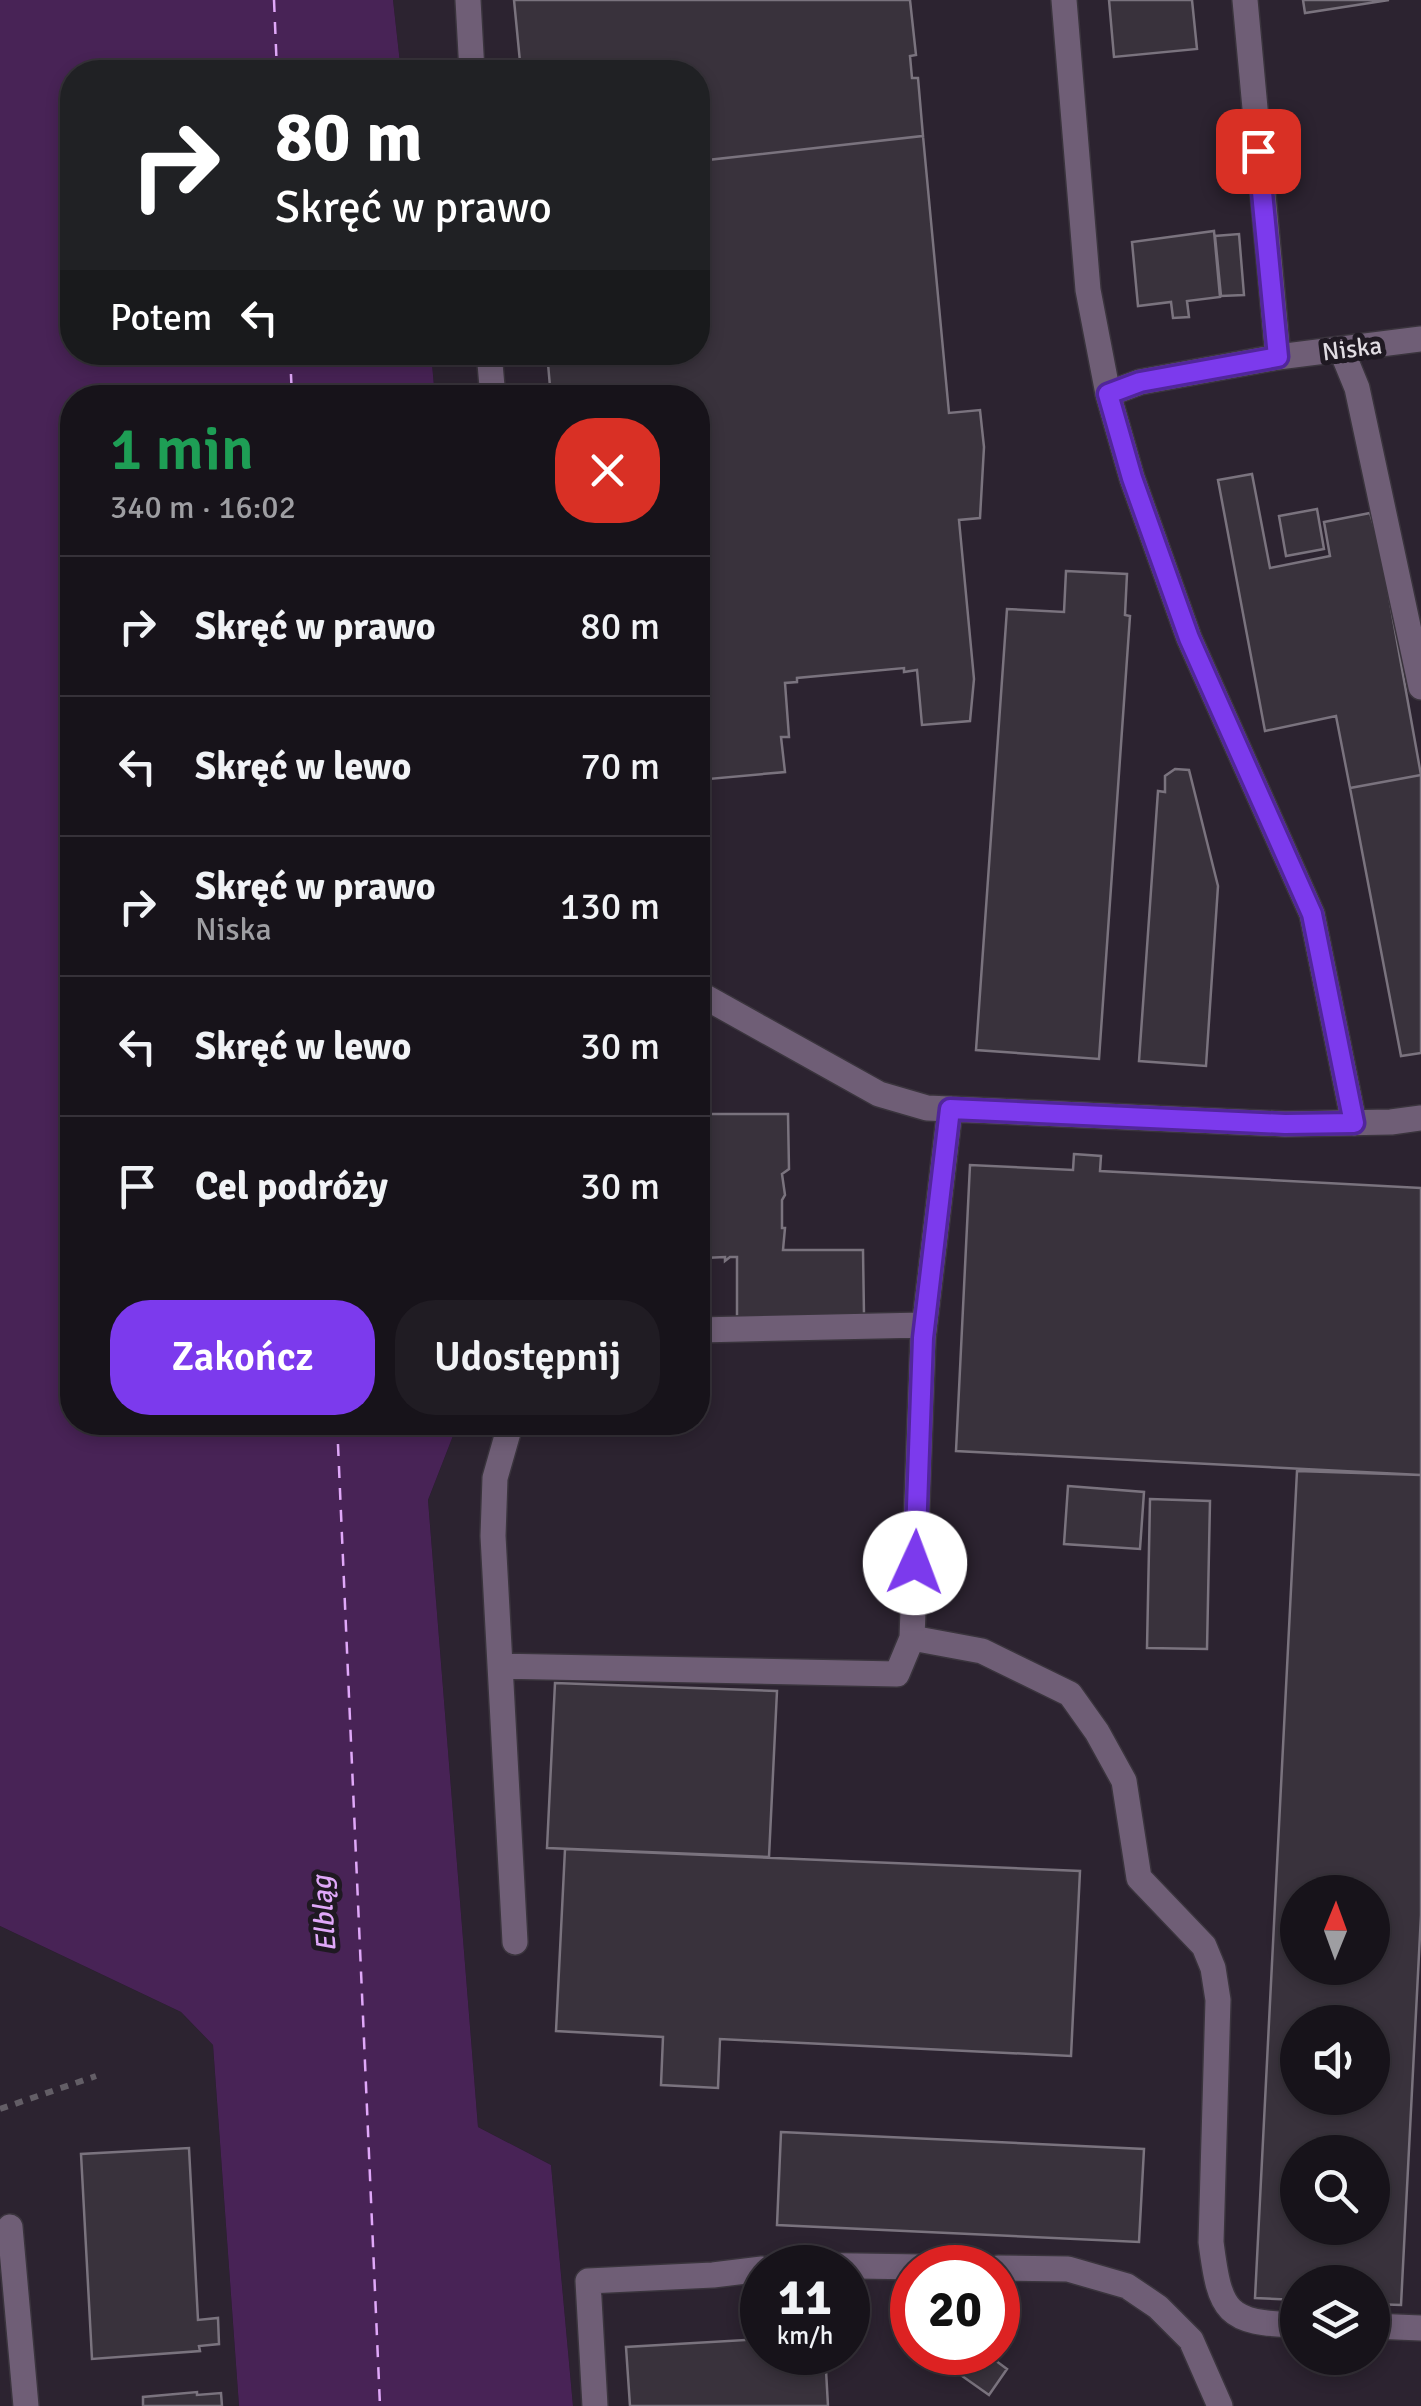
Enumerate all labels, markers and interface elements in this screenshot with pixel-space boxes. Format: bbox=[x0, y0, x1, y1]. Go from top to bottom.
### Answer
text: 80 m bbox=[275, 94, 423, 180]
icon: right bbox=[110, 100, 240, 230]
pin bbox=[1216, 109, 1301, 194]
icon: arrive bbox=[1231, 124, 1286, 179]
text: Skręć w prawo bbox=[275, 180, 552, 235]
icon: left bbox=[232, 290, 287, 345]
text: Potem bbox=[110, 294, 212, 341]
street label: Niska bbox=[1320, 329, 1384, 368]
text: 1 min bbox=[110, 413, 254, 487]
button: close bbox=[555, 418, 660, 523]
text: 340 m · 16:02 bbox=[110, 488, 296, 527]
icon: right bbox=[110, 599, 165, 654]
text: Skręć w prawo bbox=[195, 603, 436, 650]
text: 80 m bbox=[580, 603, 660, 650]
icon: left bbox=[110, 739, 165, 794]
text: Skręć w lewo bbox=[195, 743, 411, 790]
text: 70 m bbox=[580, 743, 660, 790]
text: Skręć w prawo bbox=[195, 863, 436, 910]
icon: right bbox=[110, 879, 165, 934]
text: 130 m bbox=[560, 883, 660, 930]
text: Niska bbox=[195, 910, 272, 949]
icon: left bbox=[110, 1019, 165, 1074]
text: Skręć w lewo bbox=[195, 1023, 411, 1070]
text: 30 m bbox=[580, 1023, 660, 1070]
icon: arrive bbox=[110, 1159, 165, 1214]
text: Cel podróży bbox=[195, 1163, 388, 1210]
text: 30 m bbox=[580, 1163, 660, 1210]
button: Zakończ bbox=[110, 1300, 375, 1415]
button: Udostępnij bbox=[395, 1300, 660, 1415]
position arrow bbox=[863, 1511, 967, 1615]
water label: Elbląg bbox=[304, 1873, 344, 1953]
north arrow bbox=[1280, 1875, 1390, 1985]
map controls bbox=[1280, 1875, 1390, 2375]
button: sound bbox=[1280, 2005, 1390, 2115]
button: search bbox=[1280, 2135, 1390, 2245]
speed limit sign: 20 bbox=[890, 2245, 1020, 2375]
button: layers bbox=[1280, 2265, 1390, 2375]
text: 11 bbox=[778, 2267, 832, 2329]
text: km/h bbox=[777, 2320, 833, 2351]

